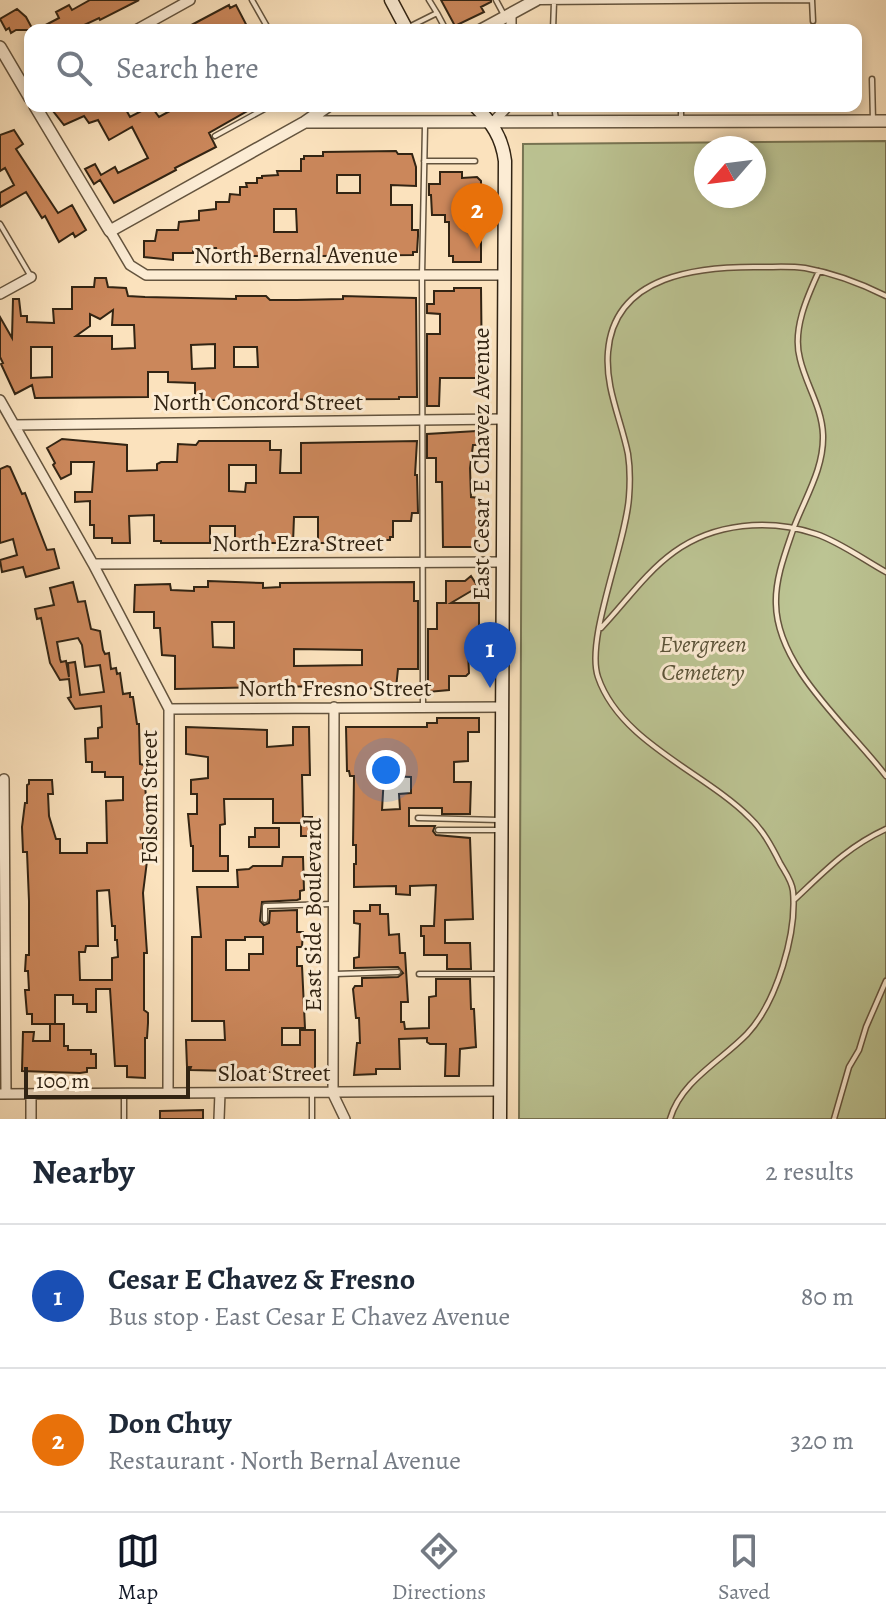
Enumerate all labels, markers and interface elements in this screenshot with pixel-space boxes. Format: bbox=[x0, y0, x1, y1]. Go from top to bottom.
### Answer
search box bbox=[24, 24, 862, 112]
icon: search bbox=[52, 46, 96, 90]
text: Search here bbox=[116, 48, 259, 88]
north arrow bbox=[694, 136, 766, 208]
pin: 2 bbox=[451, 183, 503, 249]
street label: North Bernal Avenue bbox=[194, 239, 398, 271]
street label: East Cesar E Chavez Avenue bbox=[465, 327, 497, 601]
street label: North Concord Street bbox=[153, 386, 363, 418]
street label: North Ezra Street bbox=[212, 527, 384, 559]
pin: 1 bbox=[464, 622, 516, 688]
park label: Evergreen Cemetery bbox=[659, 628, 747, 688]
street label: North Fresno Street bbox=[238, 672, 432, 704]
street label: Folsom Street bbox=[133, 730, 165, 864]
your location bbox=[366, 750, 406, 790]
street label: East Side Boulevard bbox=[297, 818, 329, 1012]
street label: Sloat Street bbox=[217, 1057, 331, 1089]
scale bar bbox=[24, 1063, 190, 1099]
text: 100 m bbox=[36, 1066, 90, 1096]
text: Nearby bbox=[32, 1148, 135, 1195]
text: 2 results bbox=[765, 1154, 854, 1189]
text: Cesar E Chavez & Fresno bbox=[108, 1259, 415, 1299]
text: 1 bbox=[53, 1279, 63, 1314]
text: 80 m bbox=[801, 1279, 854, 1314]
text: Bus stop · East Cesar E Chavez Avenue bbox=[108, 1299, 510, 1334]
text: Don Chuy bbox=[108, 1403, 231, 1443]
text: 2 bbox=[52, 1423, 64, 1458]
text: 320 m bbox=[790, 1423, 854, 1458]
text: Restaurant · North Bernal Avenue bbox=[108, 1443, 461, 1478]
tab: Map bbox=[116, 1529, 160, 1607]
tab: Directions bbox=[392, 1529, 486, 1607]
tab: Saved bbox=[718, 1529, 770, 1607]

